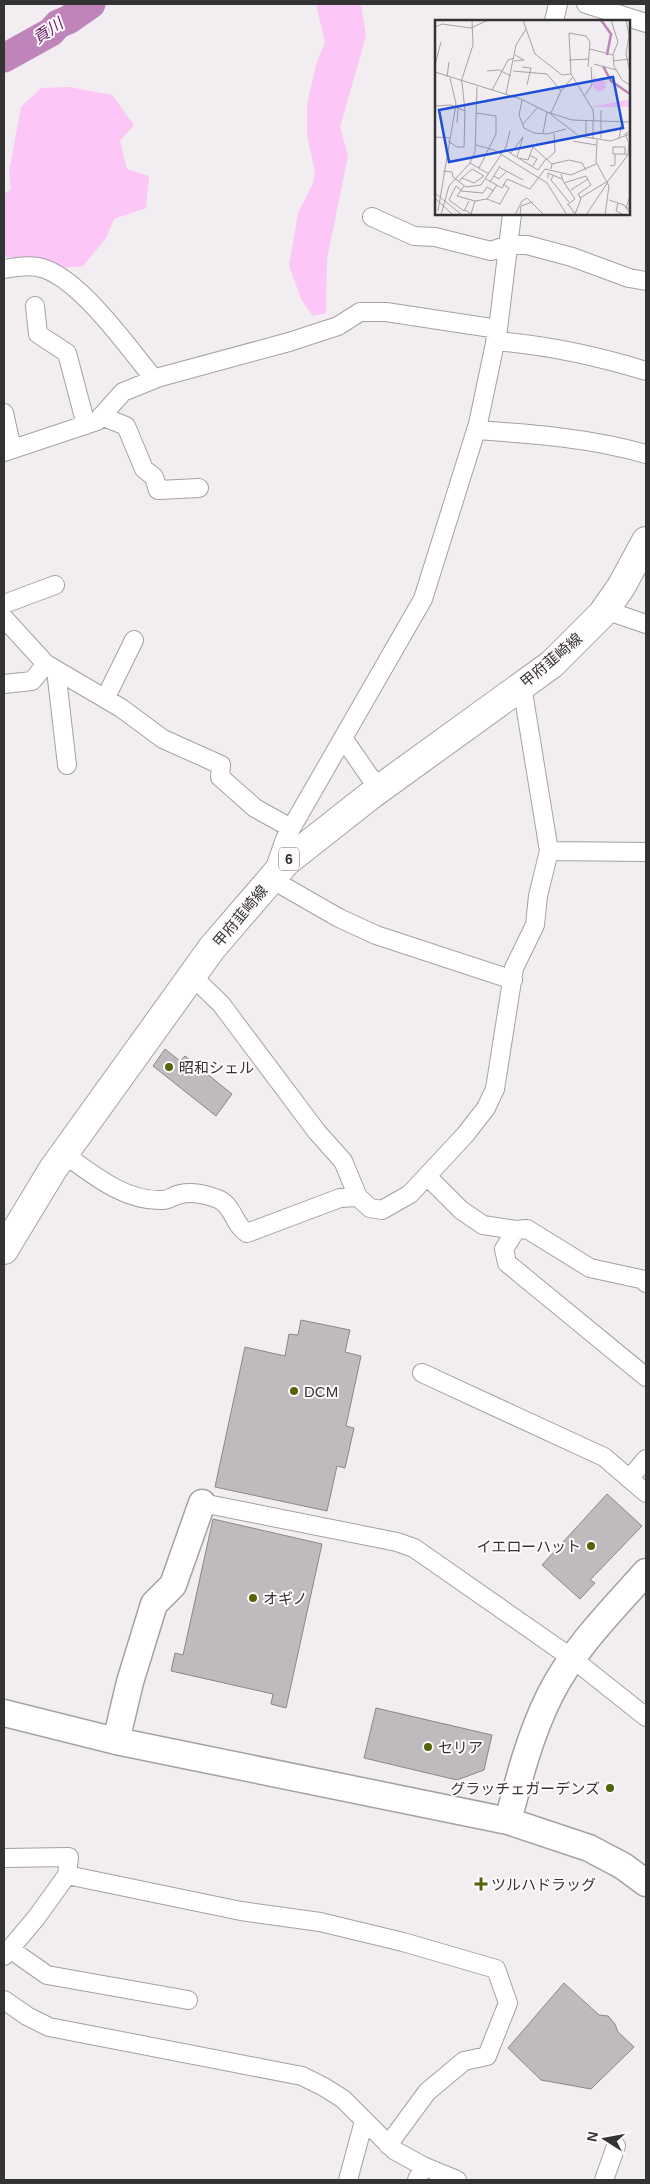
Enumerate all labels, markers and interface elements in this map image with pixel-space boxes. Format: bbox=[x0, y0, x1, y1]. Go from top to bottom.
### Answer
water label: 貢川 bbox=[30, 14, 68, 47]
inset map bbox=[435, 20, 630, 215]
street label: 甲府韮崎線 bbox=[517, 629, 585, 691]
road number: 6 bbox=[279, 848, 299, 871]
street label: 甲府韮崎線 bbox=[209, 882, 271, 950]
place label: 昭和シェル bbox=[179, 1059, 254, 1076]
marker: 昭和シェル bbox=[163, 1061, 175, 1073]
place label: DCM bbox=[304, 1383, 338, 1400]
marker: DCM bbox=[288, 1385, 300, 1397]
place label: イエローハット bbox=[476, 1538, 581, 1555]
marker: イエローハット bbox=[585, 1540, 597, 1552]
place label: オギノ bbox=[263, 1590, 307, 1607]
marker: オギノ bbox=[247, 1592, 259, 1604]
place label: セリア bbox=[438, 1739, 483, 1756]
marker: セリア bbox=[422, 1741, 434, 1753]
place label: グラッチェガーデンズ bbox=[450, 1780, 600, 1797]
marker: グラッチェガーデンズ bbox=[604, 1782, 616, 1794]
place label: ツルハドラッグ bbox=[491, 1876, 596, 1893]
marker: ツルハドラッグ bbox=[475, 1878, 487, 1890]
north arrow bbox=[580, 2114, 630, 2164]
text: N bbox=[583, 2130, 601, 2143]

